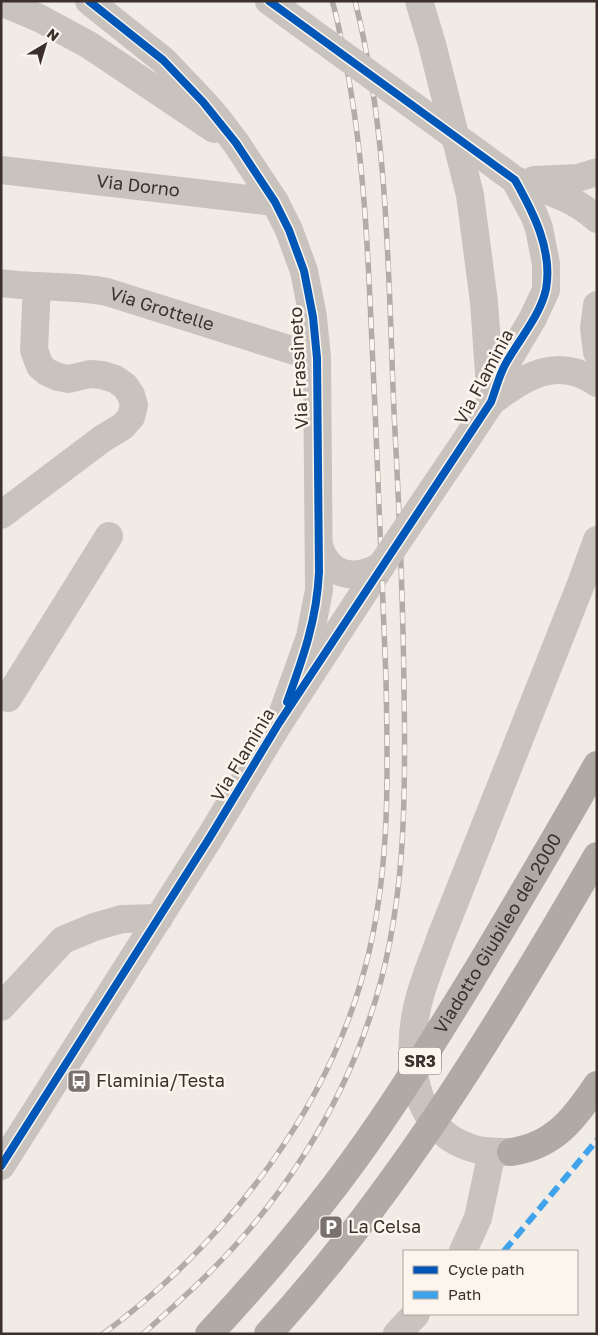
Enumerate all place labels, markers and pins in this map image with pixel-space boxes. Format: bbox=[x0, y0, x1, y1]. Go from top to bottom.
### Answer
bus stop icon: Flaminia/Testa bbox=[66, 1068, 92, 1094]
place label: Flaminia/Testa bbox=[96, 1069, 225, 1091]
parking icon: La Celsa bbox=[318, 1214, 344, 1240]
place label: La Celsa bbox=[348, 1215, 421, 1237]

